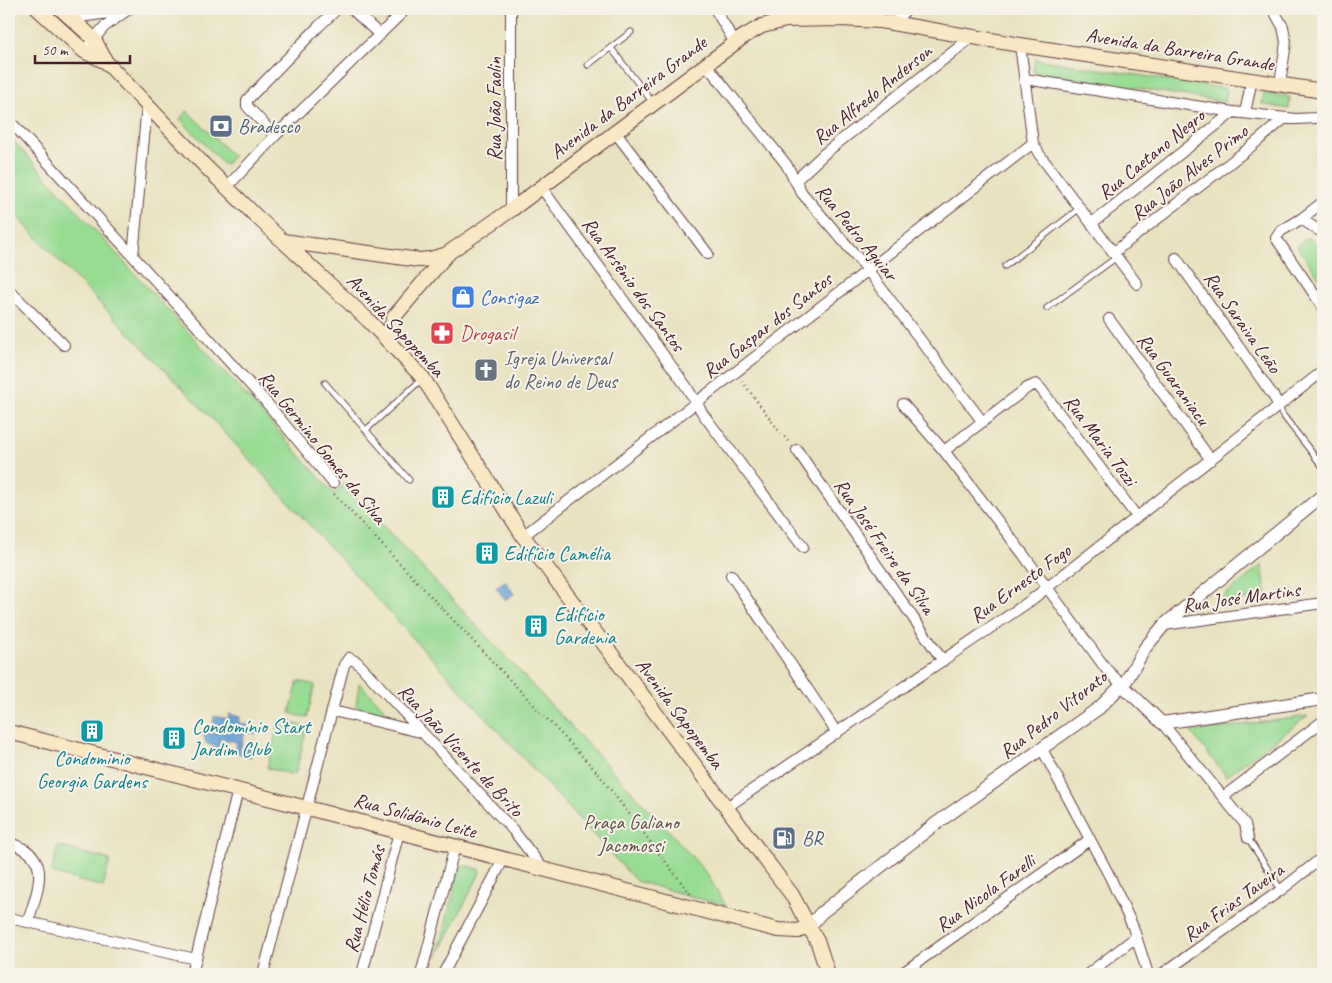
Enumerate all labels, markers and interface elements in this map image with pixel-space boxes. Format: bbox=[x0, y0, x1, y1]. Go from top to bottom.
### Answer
street label: Avenida da Barreira Grande bbox=[1084, 22, 1277, 77]
street label: Avenida da Barreira Grande bbox=[545, 29, 713, 164]
scale bar bbox=[35, 32, 130, 64]
street label: Rua Alfredo Anderson bbox=[807, 38, 938, 150]
text: 50 m bbox=[42, 41, 69, 60]
street label: Rua João Faolin bbox=[482, 56, 507, 161]
street label: Rua Caetano Negro bbox=[1093, 102, 1211, 205]
bank icon: Bradesco bbox=[208, 113, 234, 139]
place label: Bradesco bbox=[238, 114, 301, 139]
street label: Rua João Alves Primo bbox=[1126, 118, 1254, 226]
street label: Rua Pedro Aguiar bbox=[810, 179, 904, 287]
street label: Rua Arsênio dos Santos bbox=[577, 212, 692, 358]
street label: Rua Gaspar dos Santos bbox=[697, 266, 839, 384]
street label: Rua Saraiva Leão bbox=[1198, 267, 1287, 379]
street label: Avenida Sapopemba bbox=[341, 269, 451, 383]
shop icon: Consigaz bbox=[450, 284, 476, 310]
place label: Consigaz bbox=[480, 285, 540, 310]
pharmacy icon: Drogasil bbox=[429, 320, 455, 346]
place label: Drogasil bbox=[460, 321, 519, 346]
street label: Rua Guaraniacu bbox=[1132, 328, 1216, 432]
place label: Igreja Universal do Reino de Deus bbox=[504, 346, 619, 394]
church icon: Igreja Universal do Reino de Deus bbox=[473, 357, 499, 383]
street label: Rua Germino Gomes da Silva bbox=[253, 366, 393, 530]
street label: Rua Maria Tozzi bbox=[1058, 390, 1144, 493]
street label: Rua José Freire da Silva bbox=[829, 474, 942, 620]
building icon: Edifício Lazuli bbox=[430, 484, 456, 510]
place label: Edifício Lazuli bbox=[460, 485, 554, 510]
street label: Rua Ernesto Fogo bbox=[965, 538, 1077, 628]
building icon: Edifício Camélia bbox=[474, 540, 500, 566]
place label: Edifício Camélia bbox=[504, 541, 612, 566]
street label: Rua José Martins bbox=[1181, 577, 1304, 618]
place label: Edifício Gardenia bbox=[554, 602, 617, 650]
building icon: Edifício Gardenia bbox=[523, 613, 549, 639]
street label: Avenida Sapopemba bbox=[630, 653, 730, 775]
street label: Rua Pedro Vitorato bbox=[995, 663, 1114, 764]
street label: Rua João Vicente de Brito bbox=[393, 679, 529, 823]
place label: Condomínio Start Jardim Club bbox=[191, 714, 313, 762]
building icon: Condominio Georgia Gardens bbox=[79, 718, 105, 744]
building icon: Condomínio Start Jardim Club bbox=[161, 725, 187, 751]
place label: Condominio Georgia Gardens bbox=[37, 746, 149, 794]
street label: Rua Solidônio Leite bbox=[351, 787, 480, 844]
park label: Praça Galiano Jacomossi bbox=[583, 810, 681, 858]
fuel station icon: BR bbox=[771, 825, 797, 851]
place label: BR bbox=[802, 826, 824, 851]
street label: Rua Hélio Tomás bbox=[338, 841, 391, 955]
street label: Rua Nicola Farelli bbox=[931, 848, 1042, 938]
street label: Rua Frias Taveira bbox=[1178, 856, 1290, 947]

